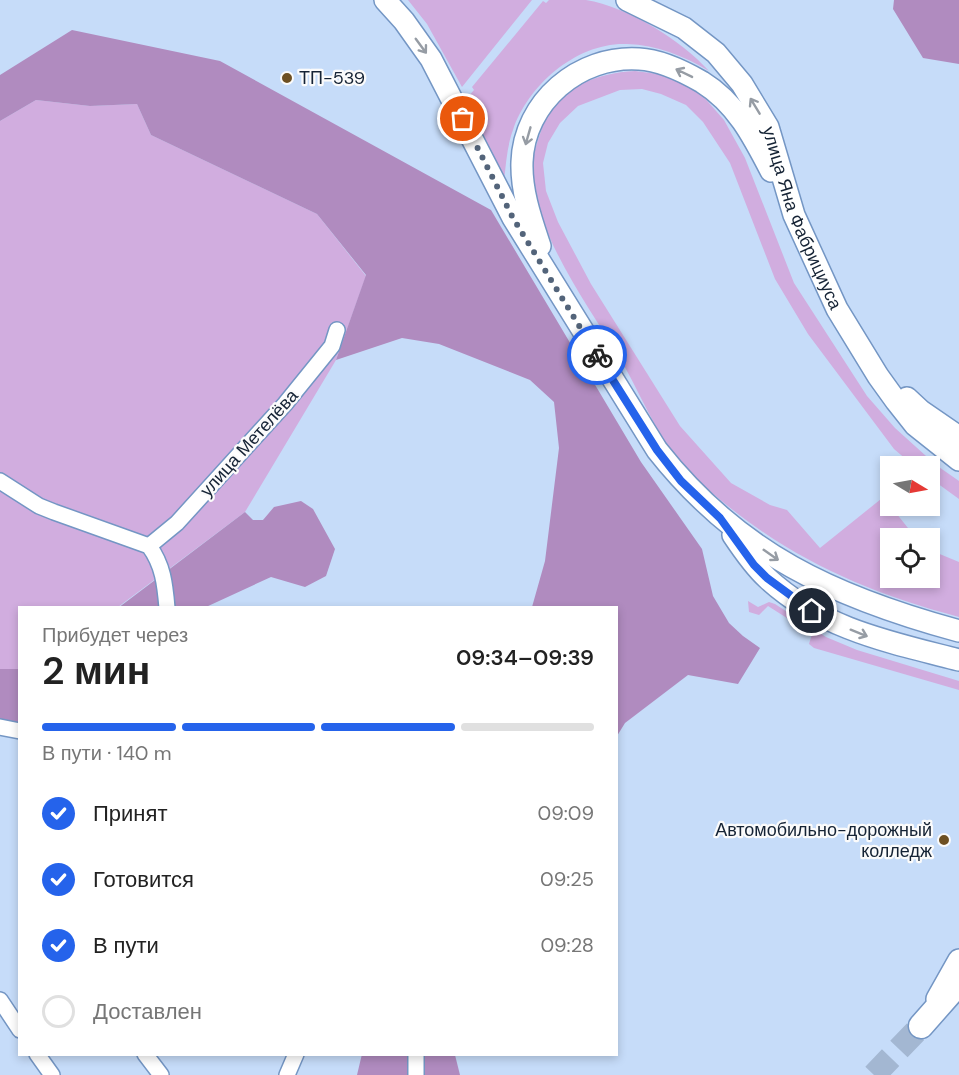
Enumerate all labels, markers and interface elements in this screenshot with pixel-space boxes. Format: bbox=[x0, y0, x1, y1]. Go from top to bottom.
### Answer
one-way arrow bbox=[415, 37, 427, 53]
place label: ТП-539 bbox=[299, 66, 365, 90]
one-way arrow bbox=[676, 67, 694, 78]
marker: ТП-539 bbox=[280, 71, 294, 85]
pin bbox=[437, 93, 488, 144]
one-way arrow bbox=[749, 98, 761, 115]
icon: bag bbox=[446, 102, 479, 135]
street label: улица Яна Фабрициуса bbox=[756, 124, 848, 314]
one-way arrow bbox=[521, 126, 533, 145]
courier bbox=[567, 325, 627, 385]
icon: bike bbox=[581, 339, 614, 372]
street label: улица Метелёва bbox=[195, 384, 304, 502]
north arrow bbox=[880, 456, 940, 516]
map controls bbox=[880, 456, 940, 588]
button: locate bbox=[880, 528, 940, 588]
one-way arrow bbox=[762, 549, 779, 561]
pin bbox=[786, 585, 837, 636]
icon: home bbox=[795, 594, 828, 627]
text: Прибудет через bbox=[42, 622, 188, 648]
one-way arrow bbox=[849, 628, 868, 639]
text: 09:34–09:39 bbox=[456, 643, 594, 672]
text: 2 мин bbox=[42, 645, 150, 696]
text: В пути · 140 m bbox=[42, 740, 172, 766]
icon: check bbox=[42, 797, 75, 830]
text: Принят bbox=[93, 799, 167, 828]
text: 09:09 bbox=[537, 800, 594, 826]
place label: Автомобильно-дорожный колледж bbox=[715, 818, 932, 863]
marker: Автомобильно-дорожный колледж bbox=[937, 833, 951, 847]
icon: check bbox=[42, 863, 75, 896]
text: Готовится bbox=[93, 865, 194, 894]
text: 09:25 bbox=[540, 866, 594, 892]
icon: check bbox=[42, 929, 75, 962]
text: В пути bbox=[93, 931, 159, 960]
text: 09:28 bbox=[540, 932, 594, 958]
text: Доставлен bbox=[93, 997, 202, 1026]

